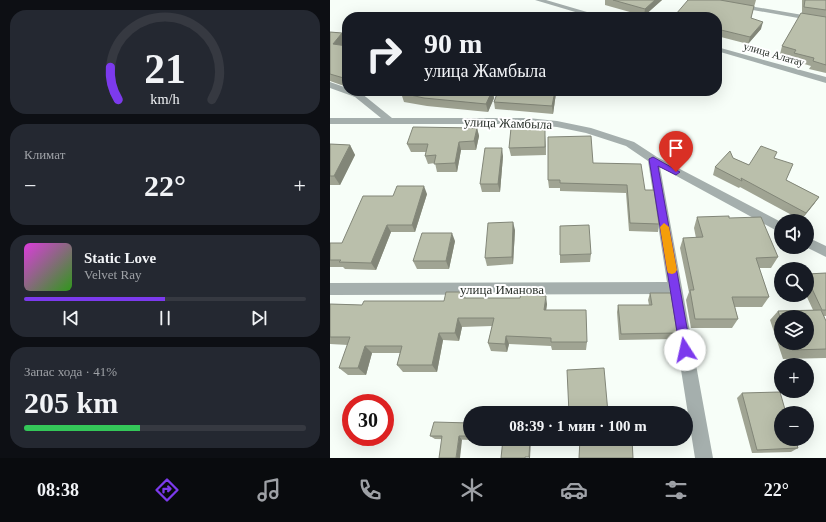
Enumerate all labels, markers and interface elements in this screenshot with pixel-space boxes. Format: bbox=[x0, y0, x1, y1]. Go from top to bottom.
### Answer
icon: right bbox=[358, 28, 410, 80]
text: 90 m bbox=[424, 28, 482, 59]
street label: улица Алатау bbox=[742, 40, 806, 69]
text: 21 bbox=[144, 46, 186, 92]
text: улица Жамбыла bbox=[424, 61, 546, 81]
text: km/h bbox=[150, 91, 180, 107]
street label: улица Жамбыла bbox=[464, 114, 553, 132]
pin bbox=[659, 131, 693, 172]
icon: arrive bbox=[665, 137, 687, 159]
text: Климат bbox=[24, 147, 65, 162]
text: 22° bbox=[144, 169, 186, 202]
text: − bbox=[24, 173, 36, 198]
text: + bbox=[294, 173, 306, 198]
map controls bbox=[774, 214, 814, 446]
button: sound bbox=[774, 214, 814, 254]
text: Static Love bbox=[84, 250, 156, 266]
button: search bbox=[774, 262, 814, 302]
text: Velvet Ray bbox=[84, 267, 141, 282]
street label: улица Иманова bbox=[460, 282, 544, 297]
icon: previous bbox=[60, 307, 82, 329]
icon: pause bbox=[154, 307, 176, 329]
icon: next bbox=[248, 307, 270, 329]
button: layers bbox=[774, 310, 814, 350]
position arrow bbox=[664, 329, 706, 371]
button: + bbox=[774, 358, 814, 398]
text: Запас хода · 41% bbox=[24, 364, 117, 379]
text: 205 km bbox=[24, 386, 118, 419]
speed limit sign: 30 bbox=[342, 394, 394, 446]
button: − bbox=[774, 406, 814, 446]
text: 08:39 · 1 мин · 100 m bbox=[509, 418, 647, 434]
icon: directions bbox=[153, 476, 181, 504]
icon: music bbox=[255, 476, 283, 504]
icon: phone bbox=[356, 476, 384, 504]
icon: climate bbox=[458, 476, 486, 504]
icon: car bbox=[560, 476, 588, 504]
icon: filters bbox=[662, 476, 690, 504]
text: 08:38 bbox=[37, 480, 79, 500]
text: 22° bbox=[764, 480, 789, 500]

